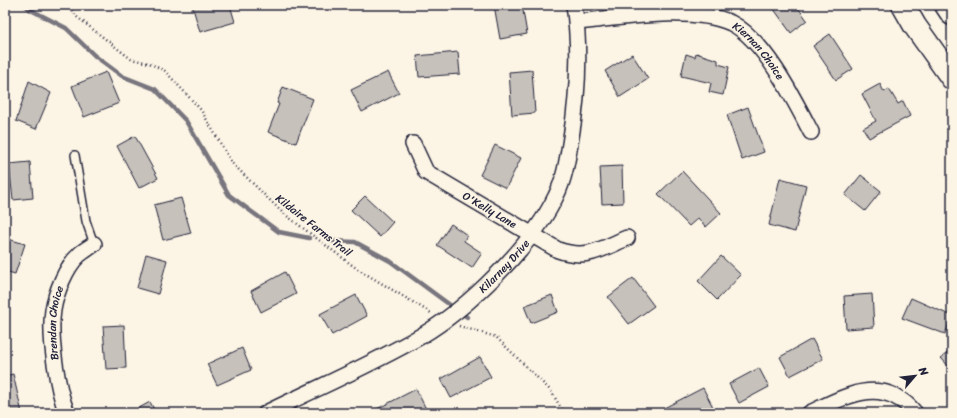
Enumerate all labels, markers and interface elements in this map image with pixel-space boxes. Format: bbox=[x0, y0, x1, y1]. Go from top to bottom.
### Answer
street label: Kiernan Choice bbox=[729, 17, 789, 84]
street label: O'Kelly Lane bbox=[459, 187, 521, 234]
street label: Kildaire Farms Trail bbox=[271, 189, 357, 262]
street label: Kilarney Drive bbox=[474, 235, 535, 298]
street label: Brendan Choice bbox=[43, 283, 69, 361]
north arrow bbox=[895, 356, 935, 396]
text: N bbox=[913, 363, 934, 380]

